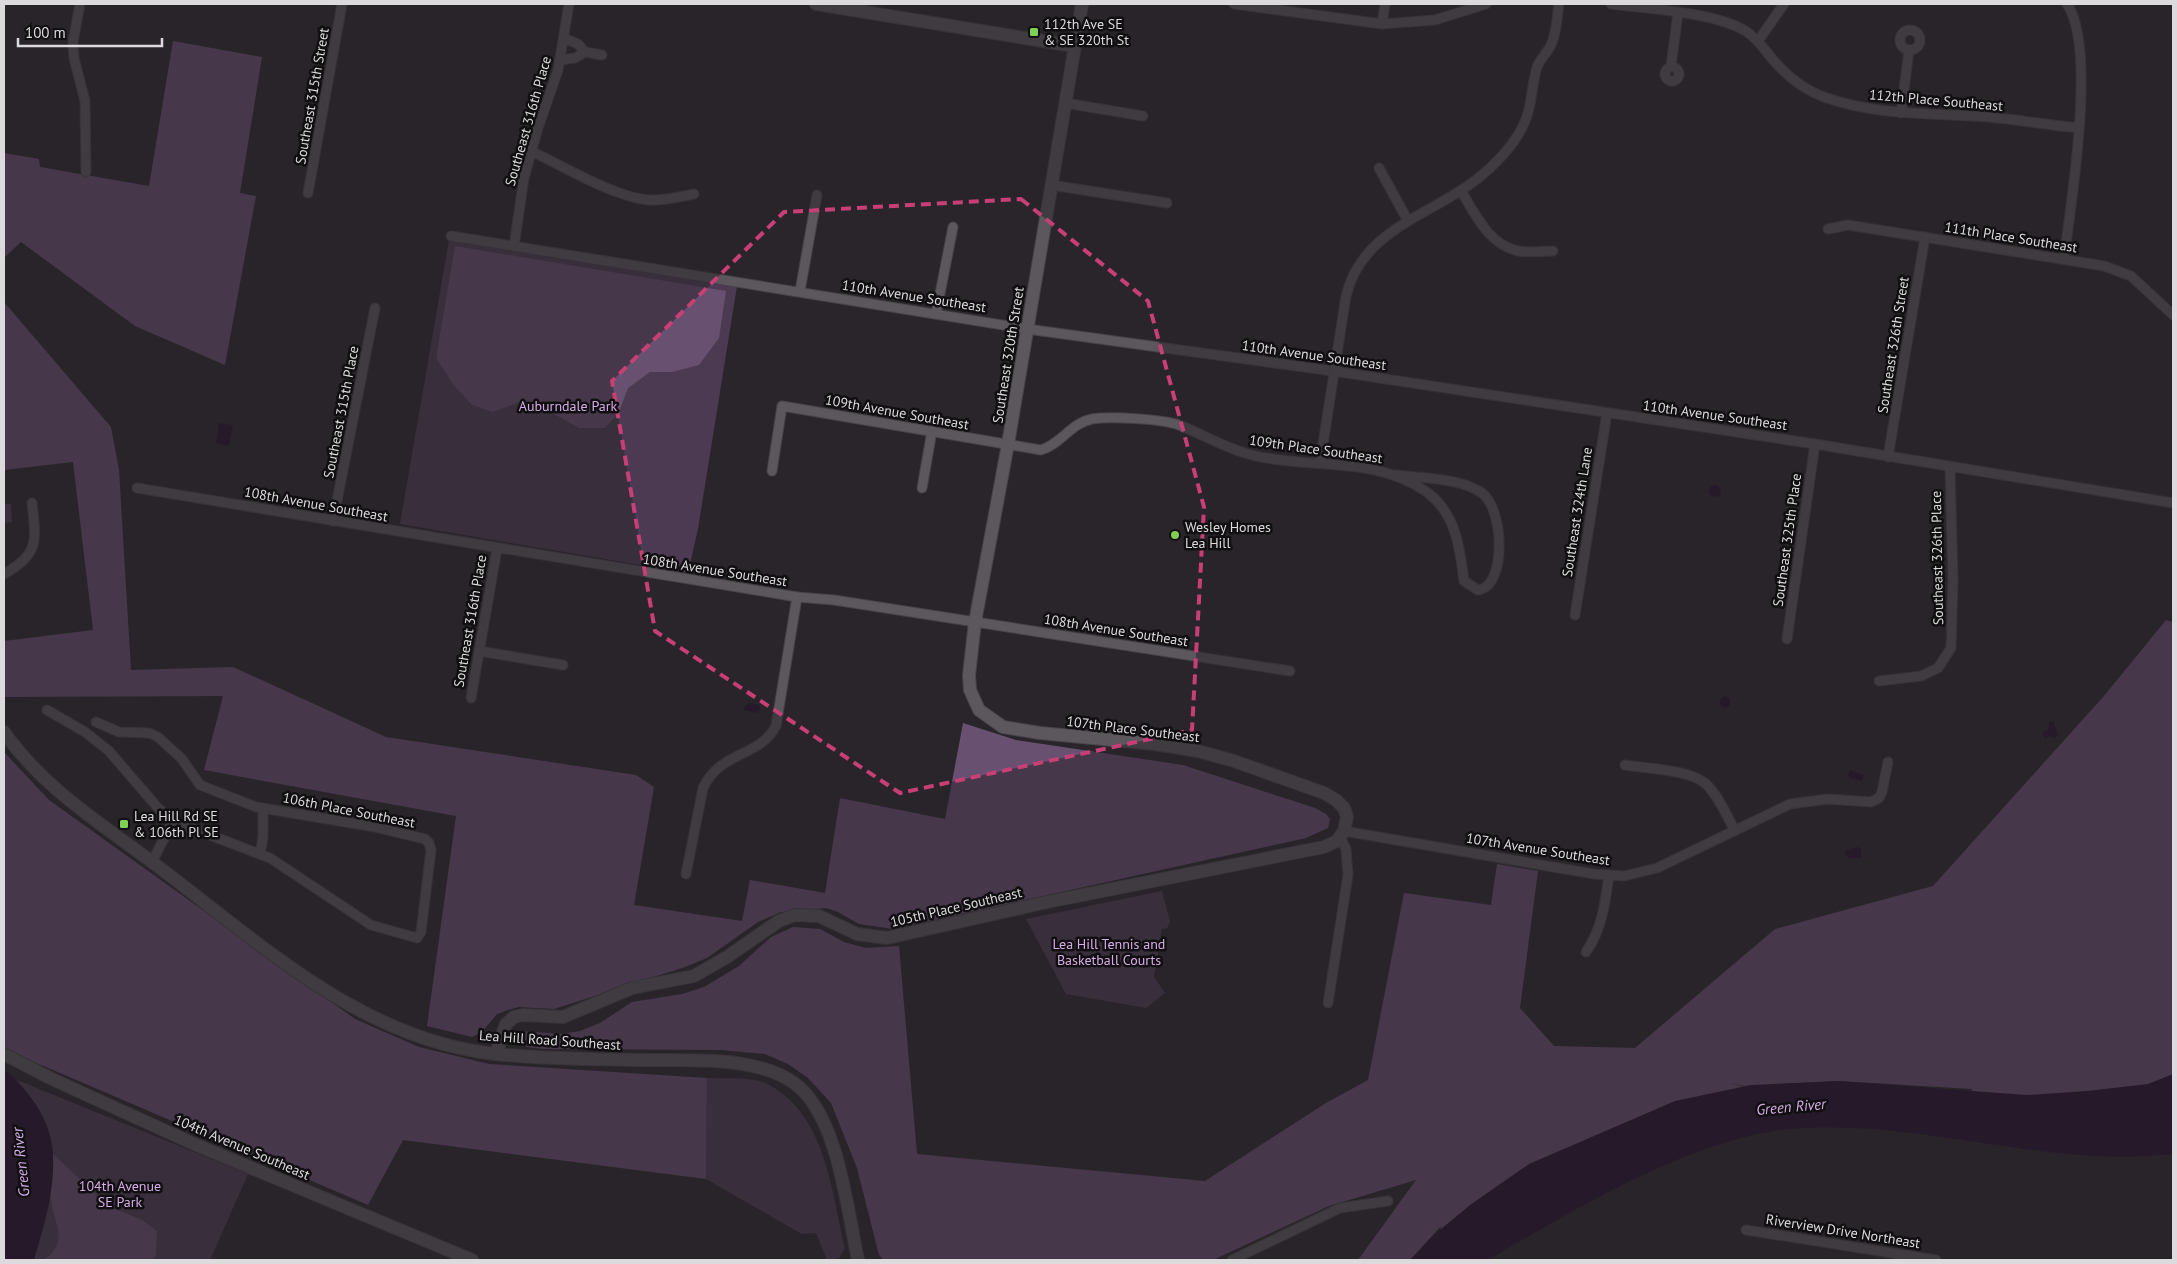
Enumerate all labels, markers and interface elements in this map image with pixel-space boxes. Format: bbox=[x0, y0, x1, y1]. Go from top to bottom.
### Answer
scale bar bbox=[18, 15, 161, 47]
place label: 112th Ave SE & SE 320th St bbox=[1044, 15, 1129, 49]
text: 100 m bbox=[25, 23, 66, 42]
street label: Southeast 315th Street bbox=[291, 26, 333, 166]
marker: 112th Ave SE & SE 320th St bbox=[1028, 26, 1040, 38]
street label: Southeast 316th Place bbox=[501, 54, 555, 188]
street label: 112th Place Southeast bbox=[1868, 85, 2004, 115]
street label: 111th Place Southeast bbox=[1943, 218, 2079, 256]
street label: Southeast 326th Street bbox=[1873, 275, 1913, 415]
street label: 110th Avenue Southeast bbox=[841, 276, 988, 316]
street label: Southeast 320th Street bbox=[988, 285, 1028, 425]
street label: 110th Avenue Southeast bbox=[1241, 336, 1388, 374]
street label: Southeast 315th Place bbox=[319, 344, 363, 480]
street label: 109th Avenue Southeast bbox=[824, 390, 971, 434]
street label: 110th Avenue Southeast bbox=[1642, 396, 1789, 434]
park label: Auburndale Park bbox=[519, 397, 618, 415]
street label: 109th Place Southeast bbox=[1248, 431, 1384, 467]
street label: Southeast 324th Lane bbox=[1558, 446, 1596, 578]
street label: Southeast 325th Place bbox=[1769, 472, 1805, 608]
street label: 108th Avenue Southeast bbox=[243, 482, 390, 526]
street label: Southeast 326th Place bbox=[1927, 491, 1947, 625]
place label: Wesley Homes Lea Hill bbox=[1185, 518, 1271, 552]
marker: Wesley Homes Lea Hill bbox=[1169, 529, 1181, 541]
street label: 108th Avenue Southeast bbox=[642, 550, 789, 590]
street label: Southeast 316th Place bbox=[449, 553, 491, 689]
street label: 108th Avenue Southeast bbox=[1043, 610, 1190, 650]
street label: 107th Place Southeast bbox=[1065, 712, 1201, 746]
street label: 106th Place Southeast bbox=[281, 788, 417, 832]
place label: Lea Hill Rd SE & 106th Pl SE bbox=[134, 807, 219, 841]
marker: Lea Hill Rd SE & 106th Pl SE bbox=[118, 818, 130, 830]
street label: 107th Avenue Southeast bbox=[1465, 829, 1611, 869]
street label: 105th Place Southeast bbox=[889, 883, 1024, 931]
park label: Lea Hill Tennis and Basketball Courts bbox=[1053, 935, 1165, 969]
street label: Lea Hill Road Southeast bbox=[478, 1026, 622, 1054]
water label: Green River bbox=[1755, 1094, 1828, 1119]
street label: 104th Avenue Southeast bbox=[171, 1110, 313, 1184]
water label: Green River bbox=[7, 1125, 34, 1198]
park label: 104th Avenue SE Park bbox=[79, 1177, 161, 1211]
street label: Riverview Drive Northeast bbox=[1765, 1210, 1922, 1252]

